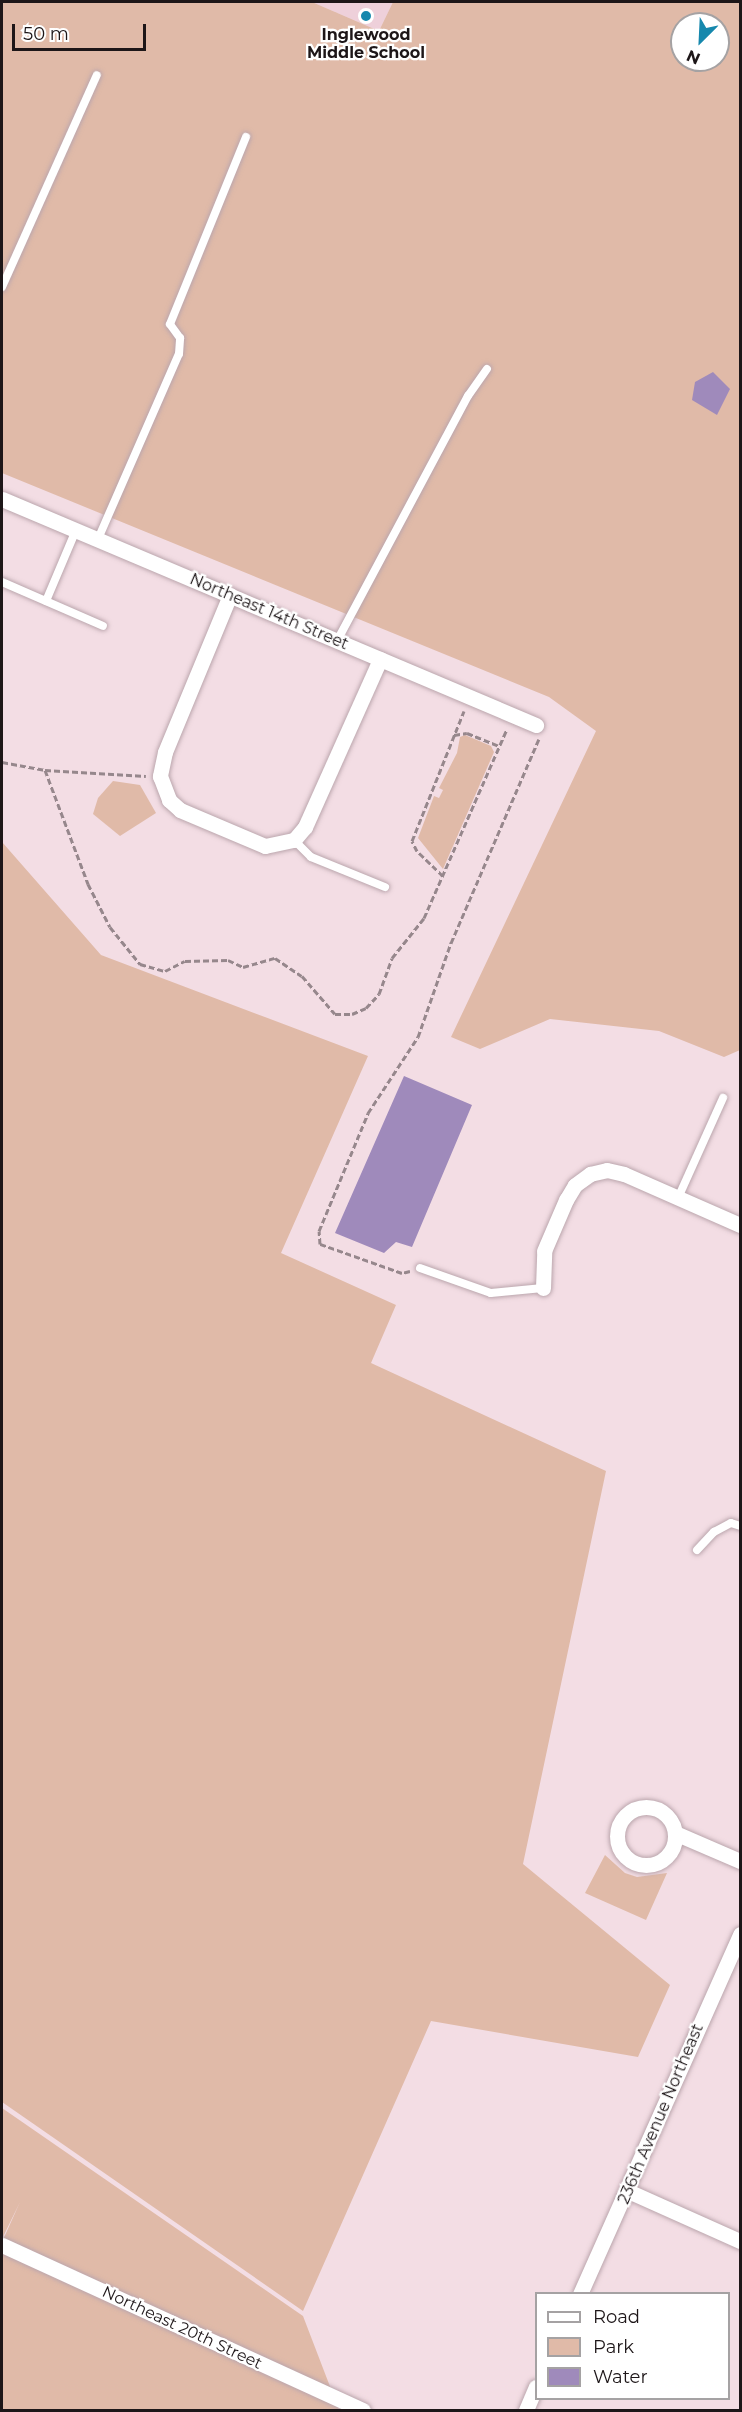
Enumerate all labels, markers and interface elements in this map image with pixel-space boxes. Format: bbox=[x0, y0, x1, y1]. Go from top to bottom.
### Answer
marker: Inglewood Middle School bbox=[359, 9, 373, 23]
scale bar bbox=[15, 12, 148, 50]
north arrow bbox=[670, 12, 730, 72]
text: 50 m bbox=[23, 23, 69, 45]
place label: Inglewood Middle School bbox=[307, 25, 425, 63]
text: N bbox=[684, 46, 703, 68]
street label: Northeast 14th Street bbox=[187, 570, 351, 654]
street label: 236th Avenue Northeast bbox=[614, 2021, 708, 2207]
street label: Northeast 20th Street bbox=[99, 2283, 265, 2373]
legend bbox=[535, 2292, 730, 2400]
text: Road bbox=[593, 2306, 640, 2328]
text: Park bbox=[593, 2336, 634, 2358]
text: Water bbox=[593, 2366, 648, 2388]

